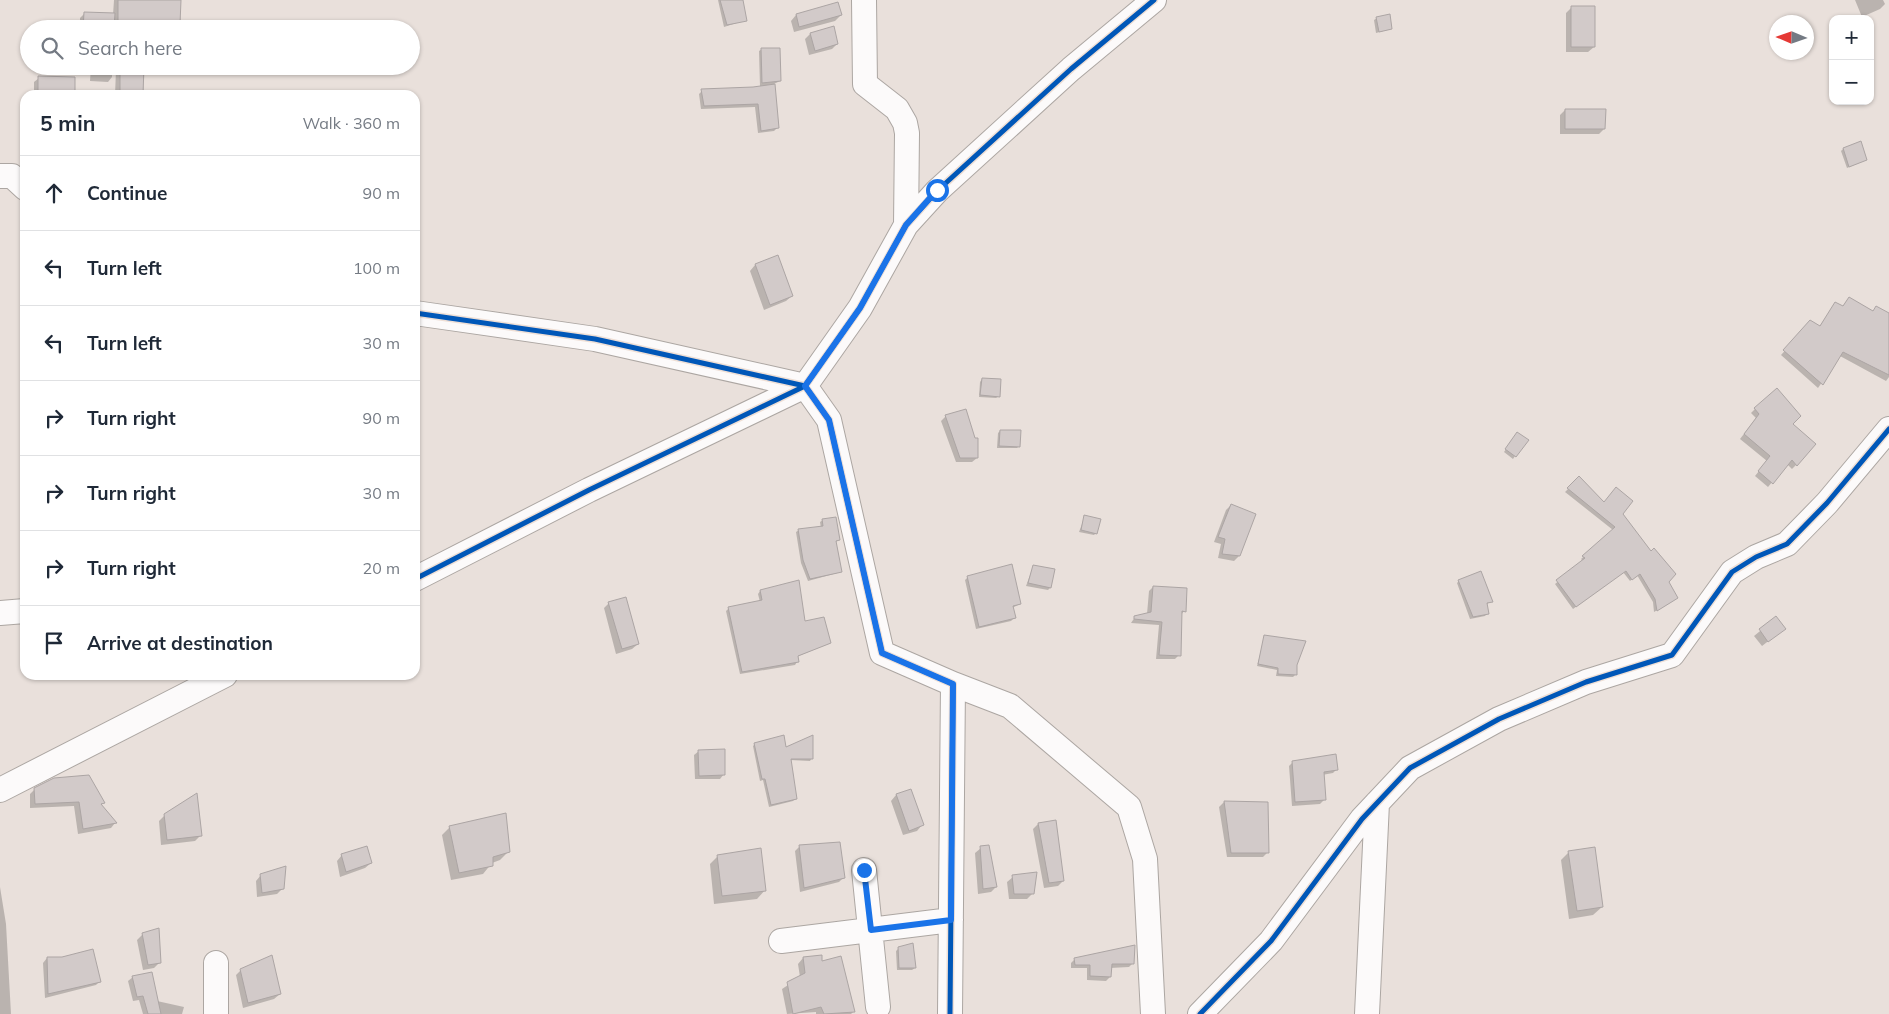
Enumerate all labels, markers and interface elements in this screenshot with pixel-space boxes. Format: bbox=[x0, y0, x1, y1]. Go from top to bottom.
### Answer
north arrow bbox=[1769, 15, 1814, 60]
map controls bbox=[1829, 15, 1874, 105]
button: + bbox=[1829, 15, 1874, 60]
search box bbox=[20, 20, 420, 75]
icon: search bbox=[38, 34, 66, 62]
text: Search here bbox=[78, 36, 182, 60]
button: − bbox=[1829, 60, 1874, 105]
text: 5 min bbox=[40, 110, 95, 136]
text: Walk · 360 m bbox=[302, 113, 400, 133]
icon: ahead bbox=[40, 179, 68, 207]
route start bbox=[926, 179, 949, 202]
text: Continue bbox=[87, 181, 167, 205]
text: 90 m bbox=[363, 183, 400, 203]
icon: left bbox=[40, 254, 68, 282]
text: Turn left bbox=[87, 256, 162, 280]
text: 100 m bbox=[353, 258, 400, 278]
icon: left bbox=[40, 329, 68, 357]
text: Turn left bbox=[87, 331, 162, 355]
text: 30 m bbox=[363, 333, 400, 353]
icon: right bbox=[40, 404, 68, 432]
text: Turn right bbox=[87, 406, 176, 430]
text: 90 m bbox=[363, 408, 400, 428]
icon: right bbox=[40, 479, 68, 507]
text: Turn right bbox=[87, 481, 176, 505]
text: 30 m bbox=[363, 483, 400, 503]
icon: right bbox=[40, 554, 68, 582]
text: Turn right bbox=[87, 556, 176, 580]
text: 20 m bbox=[363, 558, 400, 578]
icon: arrive bbox=[40, 629, 68, 657]
text: Arrive at destination bbox=[87, 631, 273, 655]
route end bbox=[853, 859, 876, 882]

